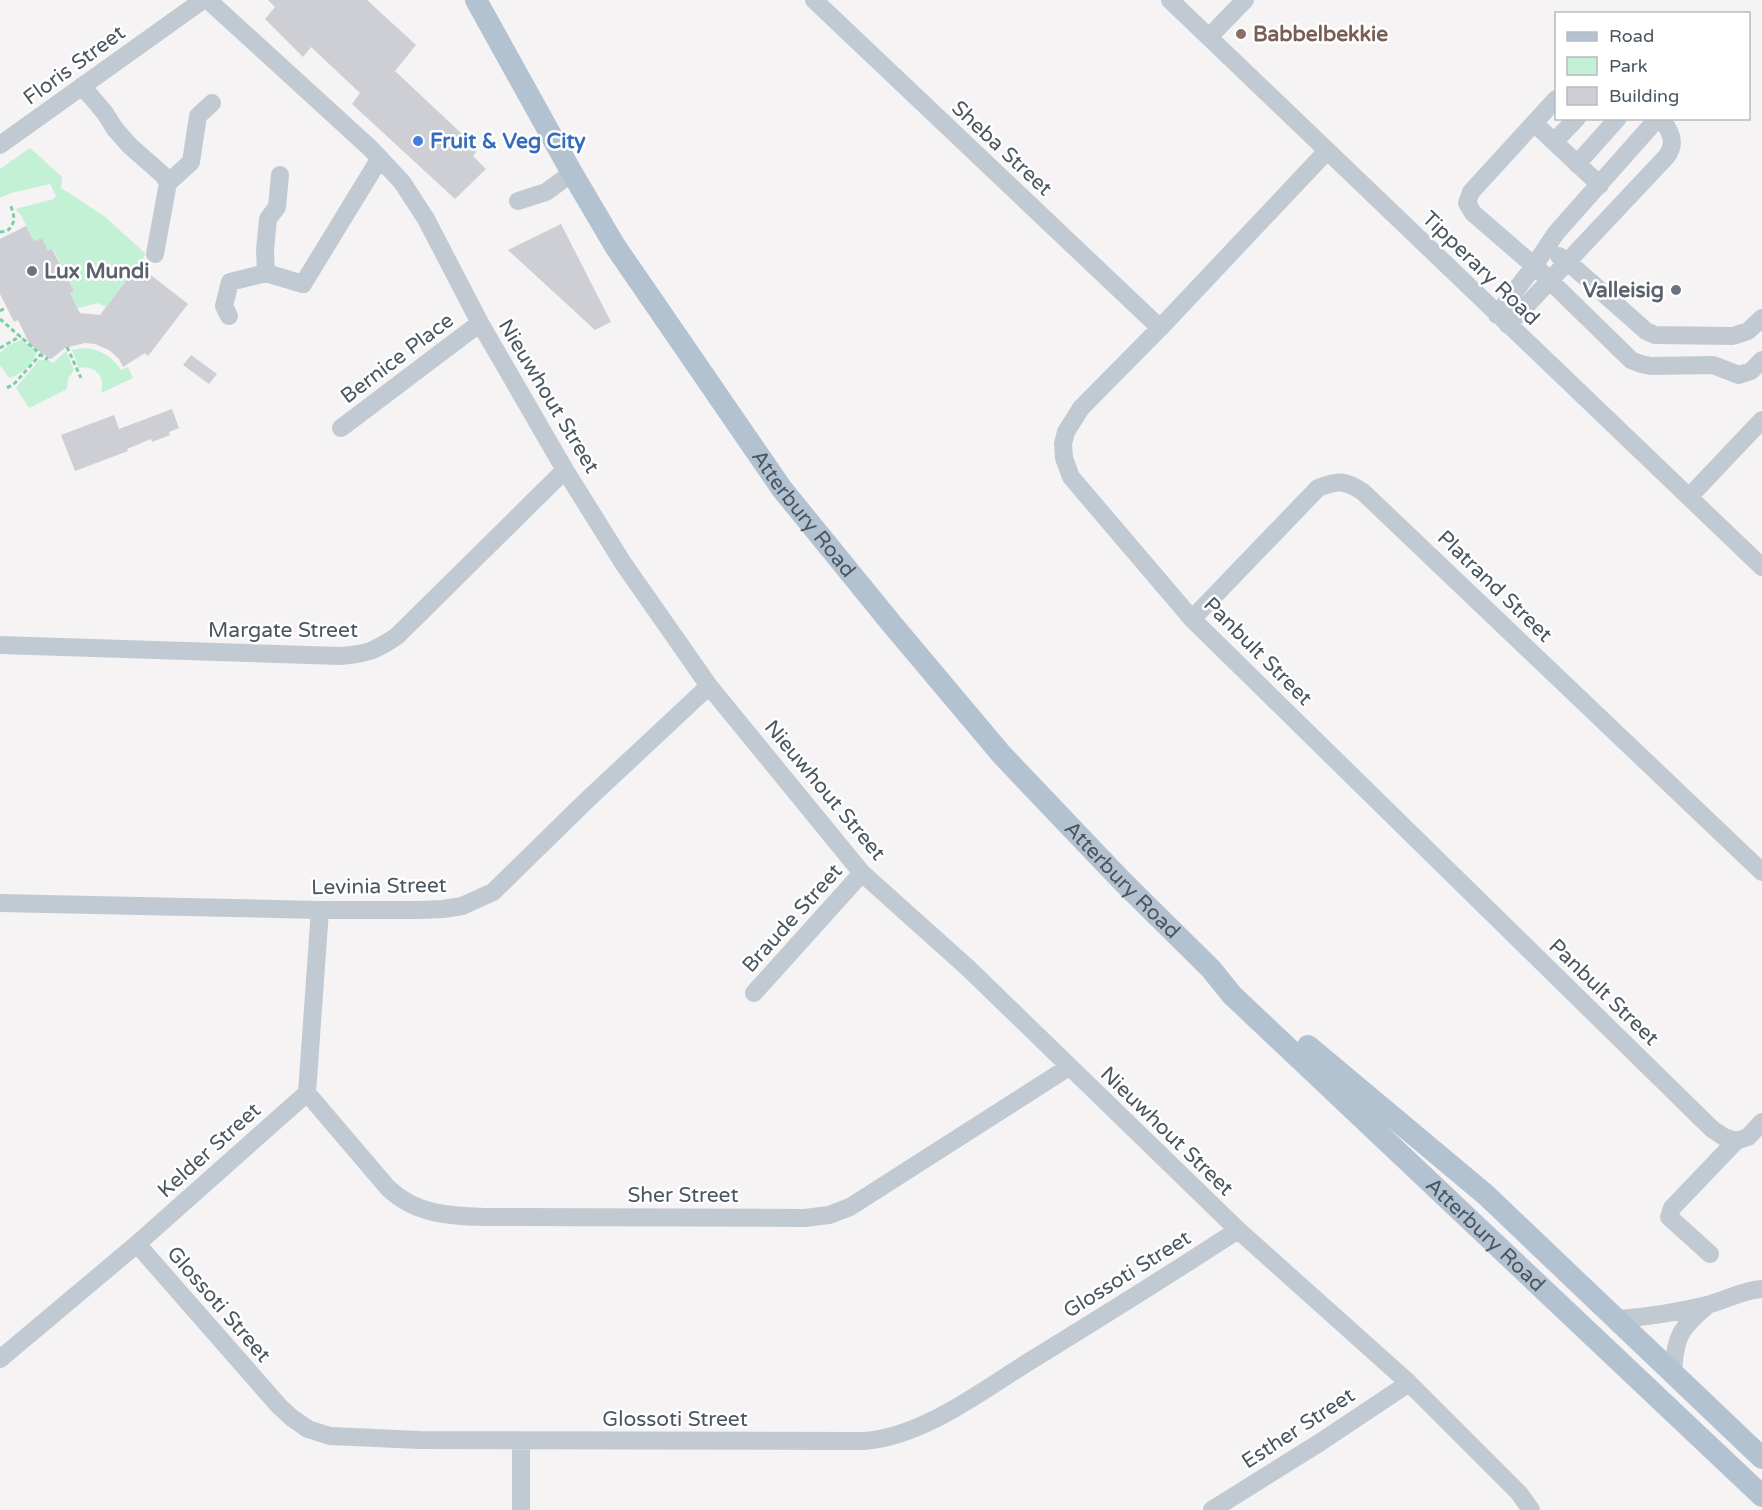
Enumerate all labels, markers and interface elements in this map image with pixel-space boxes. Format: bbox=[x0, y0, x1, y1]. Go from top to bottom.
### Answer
legend bbox=[1555, 12, 1750, 120]
street label: Floris Street bbox=[19, 20, 130, 111]
place label: Babbelbekkie bbox=[1253, 22, 1388, 47]
text: Road bbox=[1609, 25, 1654, 47]
marker: Babbelbekkie bbox=[1234, 27, 1248, 41]
text: Park bbox=[1609, 55, 1648, 77]
text: Building bbox=[1609, 85, 1679, 107]
street label: Sheba Street bbox=[946, 96, 1057, 201]
place label: Fruit & Veg City bbox=[430, 129, 586, 154]
marker: Fruit & Veg City bbox=[411, 134, 425, 148]
street label: Tipperary Road bbox=[1417, 206, 1545, 331]
place label: Lux Mundi bbox=[44, 259, 150, 284]
marker: Lux Mundi bbox=[25, 264, 39, 278]
place label: Valleisig bbox=[1583, 278, 1664, 303]
marker: Valleisig bbox=[1669, 283, 1683, 297]
street label: Bernice Place bbox=[336, 308, 459, 409]
street label: Nieuwhout Street bbox=[493, 315, 604, 478]
street label: Atterbury Road bbox=[746, 445, 861, 582]
street label: Platrand Street bbox=[1432, 525, 1557, 648]
street label: Panbult Street bbox=[1198, 592, 1317, 711]
street label: Margate Street bbox=[208, 618, 358, 643]
street label: Nieuwhout Street bbox=[759, 715, 890, 865]
street label: Atterbury Road bbox=[1059, 816, 1185, 944]
street label: Braude Street bbox=[737, 859, 848, 978]
street label: Levinia Street bbox=[311, 873, 447, 900]
street label: Panbult Street bbox=[1544, 934, 1664, 1051]
street label: Nieuwhout Street bbox=[1095, 1062, 1238, 1201]
street label: Kelder Street bbox=[153, 1098, 266, 1203]
street label: Atterbury Road bbox=[1420, 1173, 1550, 1297]
street label: Sher Street bbox=[628, 1183, 738, 1208]
street label: Glossoti Street bbox=[1059, 1225, 1196, 1324]
street label: Glossoti Street bbox=[161, 1241, 276, 1367]
street label: Esther Street bbox=[1237, 1383, 1359, 1474]
street label: Glossoti Street bbox=[602, 1407, 748, 1432]

